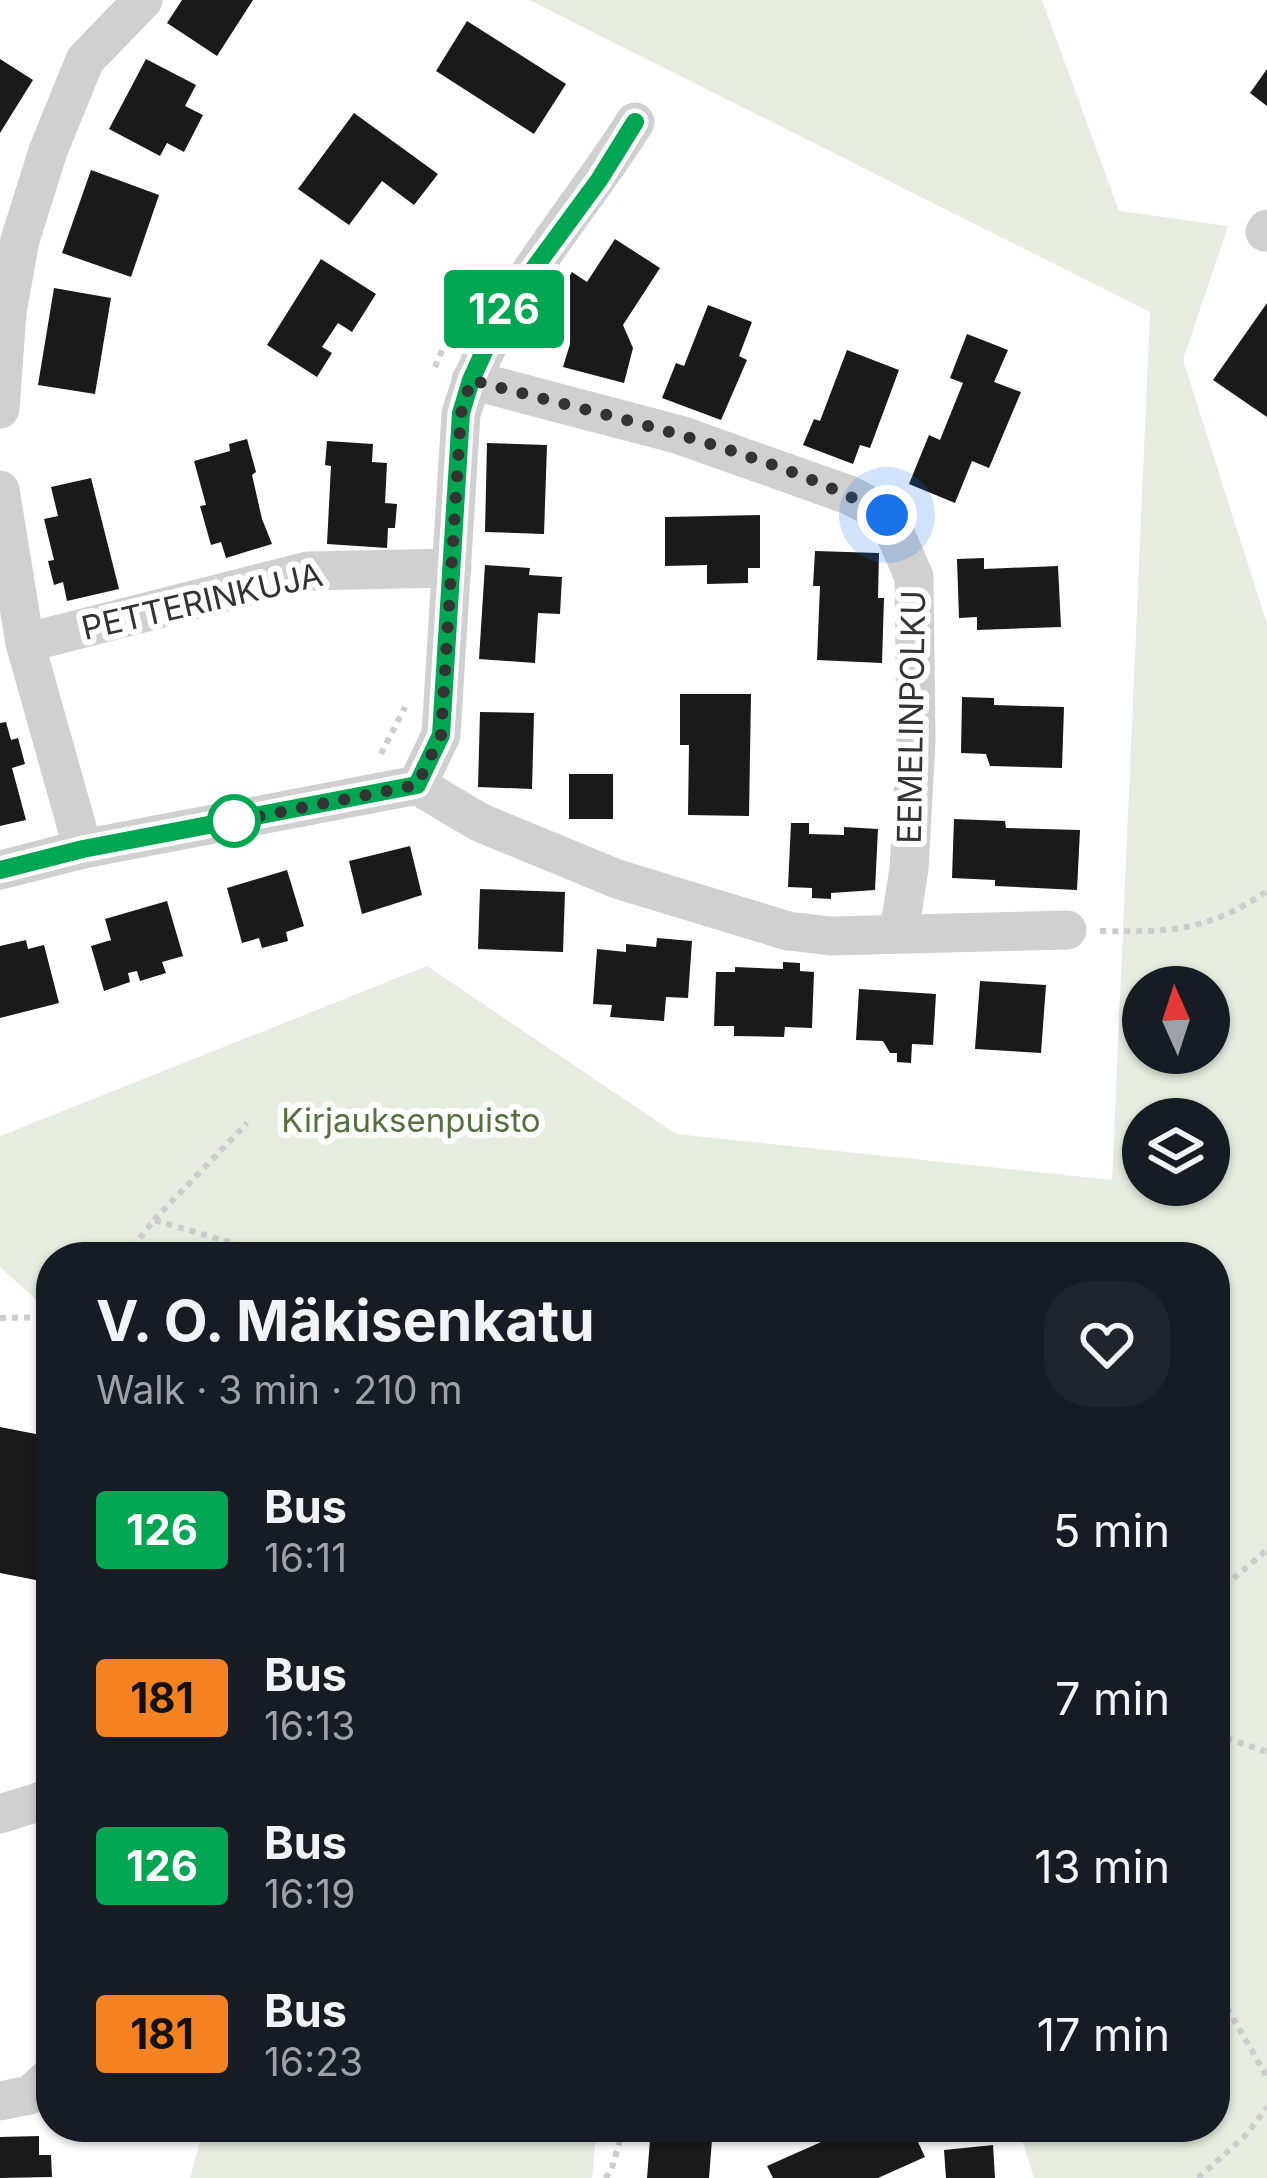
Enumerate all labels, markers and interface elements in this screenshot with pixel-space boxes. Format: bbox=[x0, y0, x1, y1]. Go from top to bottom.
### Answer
line badge: 126 bbox=[435, 270, 573, 348]
text: 126 bbox=[468, 283, 540, 334]
your location bbox=[857, 485, 917, 545]
street label: PETTERINKUJA bbox=[78, 554, 326, 648]
street label: EEMELINPOLKU bbox=[889, 590, 933, 844]
unlabelled marker bbox=[209, 796, 259, 846]
north arrow bbox=[1122, 966, 1230, 1074]
map controls bbox=[1122, 966, 1230, 1206]
button: layers bbox=[1122, 1098, 1230, 1206]
park label: Kirjauksenpuisto bbox=[281, 1100, 541, 1140]
button: heart bbox=[1044, 1281, 1170, 1407]
text: V. O. Mäkisenkatu bbox=[96, 1286, 595, 1355]
text: Walk · 3 min · 210 m bbox=[96, 1366, 463, 1413]
text: Bus bbox=[264, 1479, 347, 1534]
text: 5 min bbox=[1053, 1503, 1170, 1558]
text: 126 bbox=[126, 1504, 198, 1555]
text: 16:11 bbox=[264, 1534, 347, 1581]
text: Bus bbox=[264, 1647, 347, 1702]
text: 7 min bbox=[1055, 1671, 1170, 1726]
text: 181 bbox=[130, 1672, 194, 1723]
text: 16:13 bbox=[264, 1702, 355, 1749]
text: Bus bbox=[264, 1815, 347, 1870]
text: 13 min bbox=[1034, 1839, 1170, 1894]
text: 126 bbox=[126, 1840, 198, 1891]
text: 16:19 bbox=[264, 1870, 355, 1917]
text: Bus bbox=[264, 1983, 347, 2038]
text: 17 min bbox=[1037, 2007, 1170, 2062]
text: 181 bbox=[130, 2008, 194, 2059]
text: 16:23 bbox=[264, 2038, 363, 2085]

